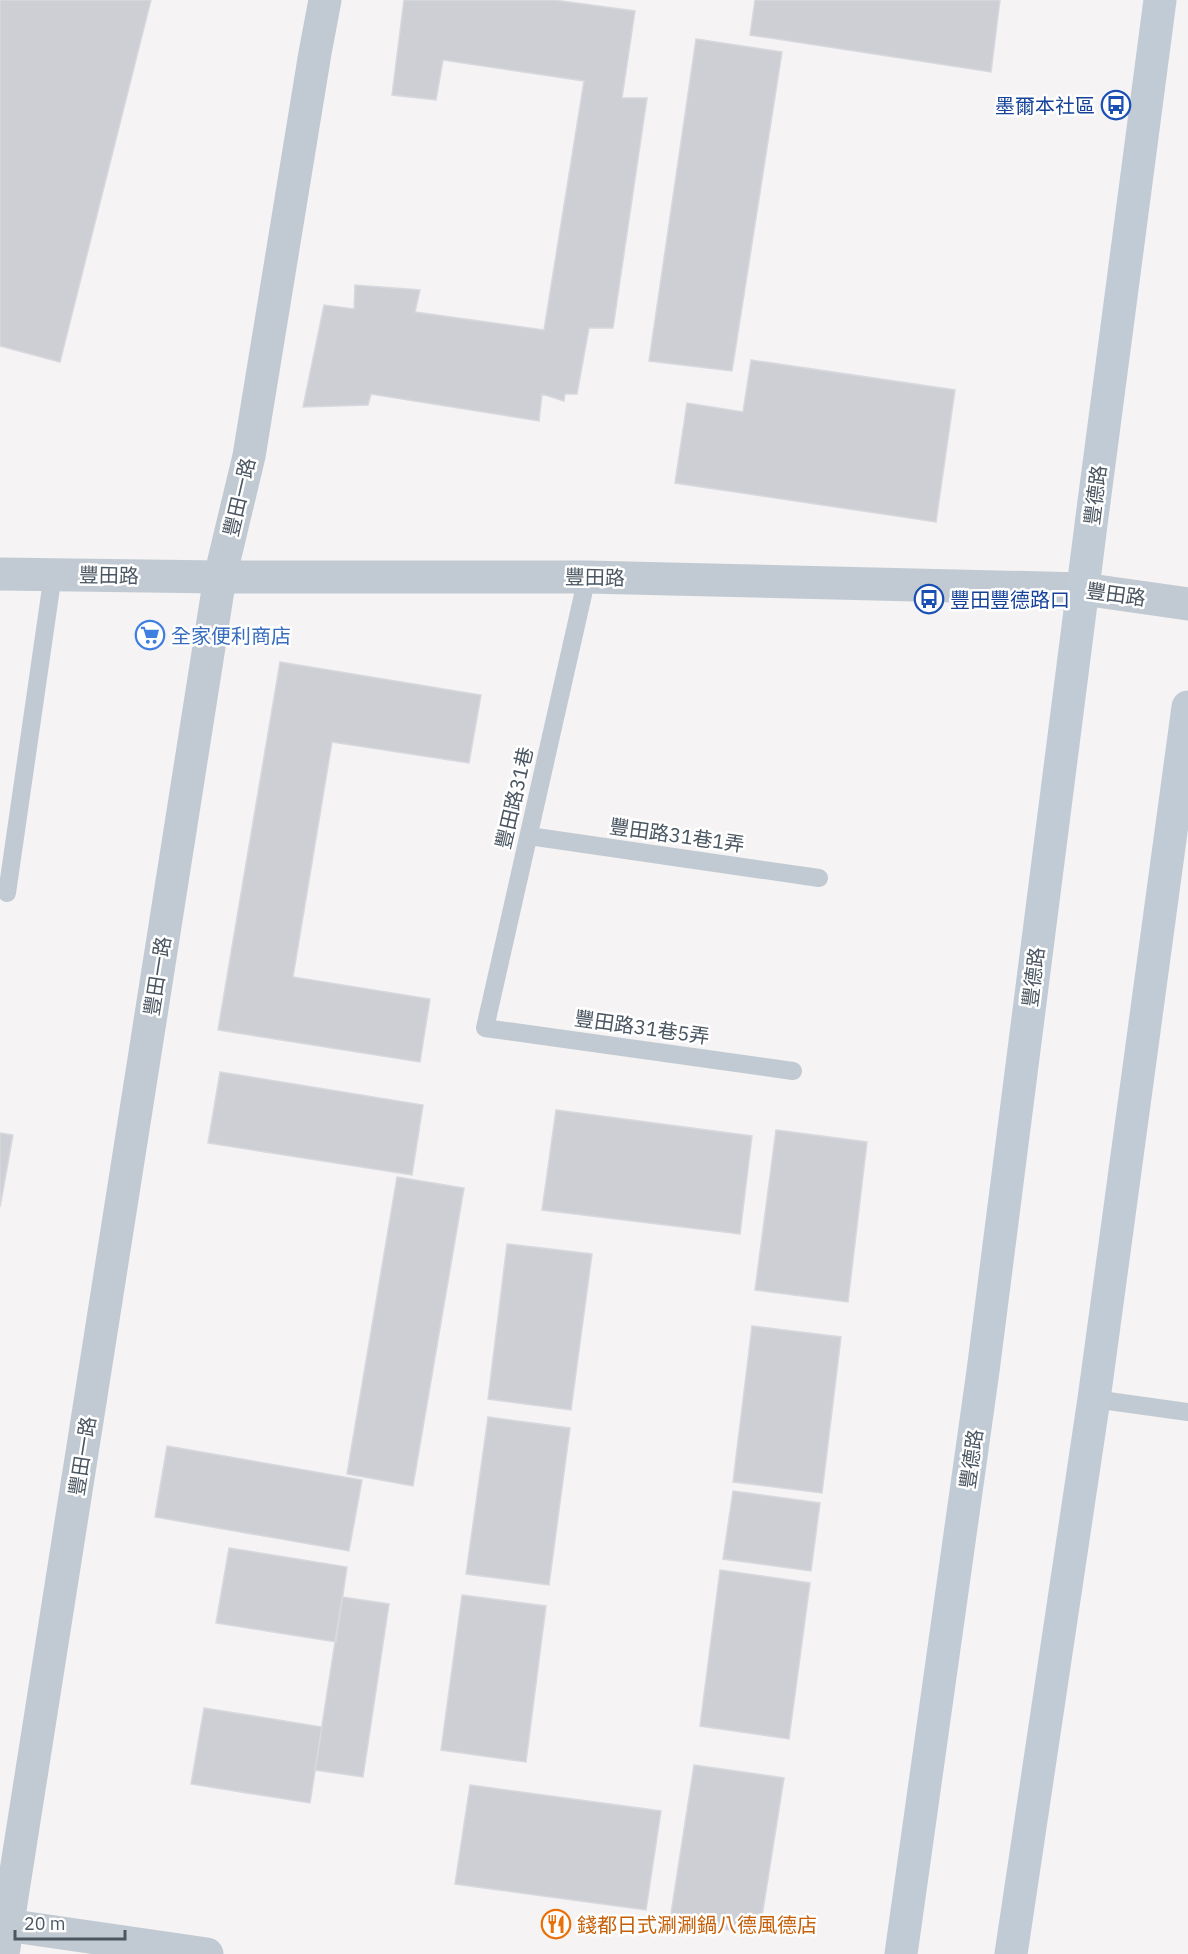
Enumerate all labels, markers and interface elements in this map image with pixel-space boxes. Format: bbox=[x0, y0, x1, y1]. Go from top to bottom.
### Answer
bus stop icon: 墨爾本社區 bbox=[1100, 89, 1132, 121]
place label: 墨爾本社區 bbox=[995, 92, 1095, 119]
street label: 豐田一路 bbox=[217, 455, 261, 539]
street label: 豐德路 bbox=[1078, 464, 1112, 526]
street label: 豐田路 bbox=[79, 561, 139, 589]
street label: 豐田路 bbox=[565, 563, 625, 591]
street label: 豐田路 bbox=[1084, 576, 1148, 612]
bus stop icon: 豐田豐德路口 bbox=[913, 583, 945, 615]
place label: 豐田豐德路口 bbox=[950, 586, 1070, 613]
supermarket icon: 全家便利商店 bbox=[134, 619, 166, 651]
place label: 全家便利商店 bbox=[171, 622, 291, 649]
street label: 豐田路31巷 bbox=[489, 744, 539, 852]
street label: 豐田路31巷1弄 bbox=[608, 812, 746, 858]
street label: 豐田一路 bbox=[137, 934, 177, 1018]
street label: 豐德路 bbox=[1016, 946, 1050, 1008]
street label: 豐田路31巷5弄 bbox=[573, 1004, 711, 1050]
street label: 豐田一路 bbox=[62, 1414, 102, 1498]
street label: 豐德路 bbox=[953, 1427, 989, 1491]
scale bar bbox=[15, 1903, 124, 1941]
restaurant icon: 錢都日式涮涮鍋八德風德店 bbox=[540, 1908, 572, 1940]
place label: 錢都日式涮涮鍋八德風德店 bbox=[577, 1911, 817, 1938]
text: 20 m bbox=[24, 1912, 66, 1935]

